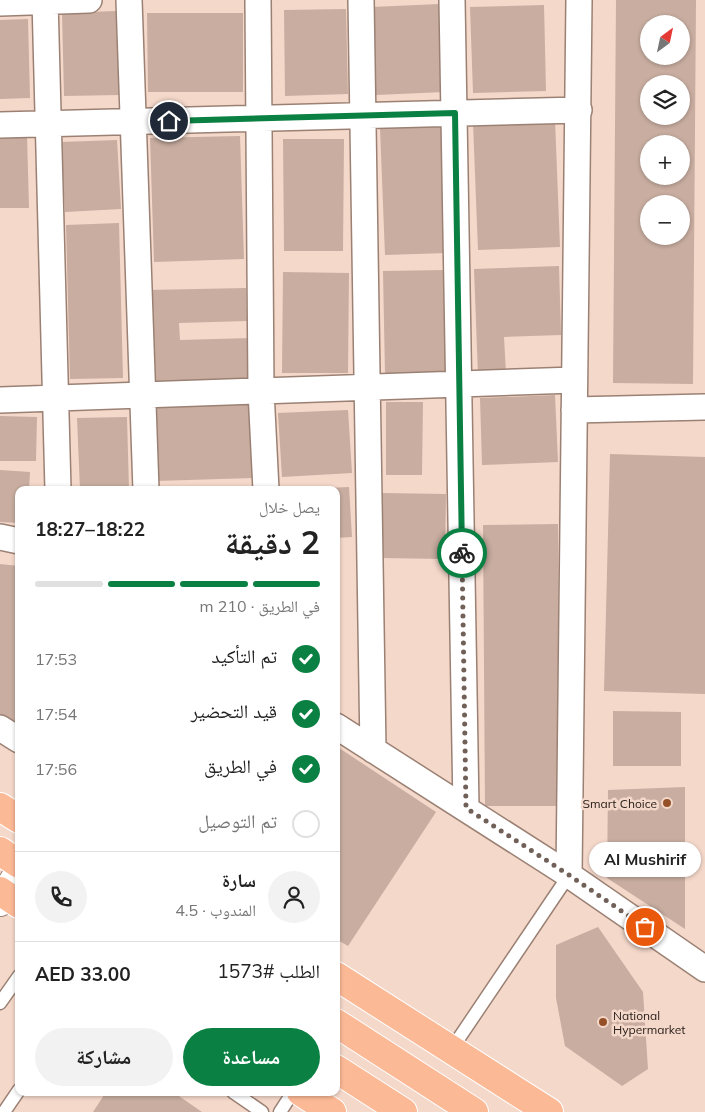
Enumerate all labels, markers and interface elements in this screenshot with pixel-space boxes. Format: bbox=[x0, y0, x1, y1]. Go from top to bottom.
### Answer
north arrow bbox=[640, 15, 690, 65]
map controls bbox=[640, 15, 690, 245]
button: layers bbox=[640, 75, 690, 125]
pin bbox=[148, 100, 190, 142]
icon: home bbox=[155, 107, 183, 135]
button: + bbox=[640, 135, 690, 185]
button: − bbox=[640, 195, 690, 245]
text: يصل خلال bbox=[259, 497, 320, 517]
text: 18:22–18:27 bbox=[35, 517, 145, 541]
text: 2 دقيقة bbox=[225, 522, 320, 562]
courier bbox=[437, 528, 487, 578]
icon: bike bbox=[448, 539, 476, 567]
text: في الطريق · 210 m bbox=[200, 596, 320, 616]
text: تم التأكيد bbox=[212, 644, 277, 668]
icon: check bbox=[292, 645, 320, 673]
text: 17:53 bbox=[35, 649, 77, 669]
text: قيد التحضير bbox=[191, 699, 277, 723]
icon: check bbox=[292, 700, 320, 728]
text: 17:54 bbox=[35, 704, 77, 724]
text: في الطريق bbox=[204, 754, 277, 778]
icon: check bbox=[292, 755, 320, 783]
text: 17:56 bbox=[35, 759, 77, 779]
place label: Smart Choice bbox=[582, 796, 657, 811]
marker: Smart Choice bbox=[661, 797, 673, 809]
text: تم التوصيل bbox=[198, 809, 277, 833]
callout: Al Mushirif bbox=[589, 842, 701, 877]
text: Al Mushirif bbox=[604, 849, 686, 869]
text: سارة bbox=[222, 868, 256, 892]
button: phone bbox=[35, 871, 87, 923]
button: person bbox=[268, 871, 320, 923]
text: المندوب · 4.5 bbox=[175, 900, 256, 920]
pin bbox=[624, 906, 666, 948]
icon: bag bbox=[631, 913, 659, 941]
text: الطلب #1573 bbox=[217, 959, 320, 983]
text: AED 33.00 bbox=[35, 962, 131, 986]
place label: National Hypermarket bbox=[613, 1008, 686, 1037]
marker: National Hypermarket bbox=[597, 1016, 609, 1028]
button: مشاركة bbox=[35, 1028, 173, 1086]
button: مساعدة bbox=[183, 1028, 320, 1086]

